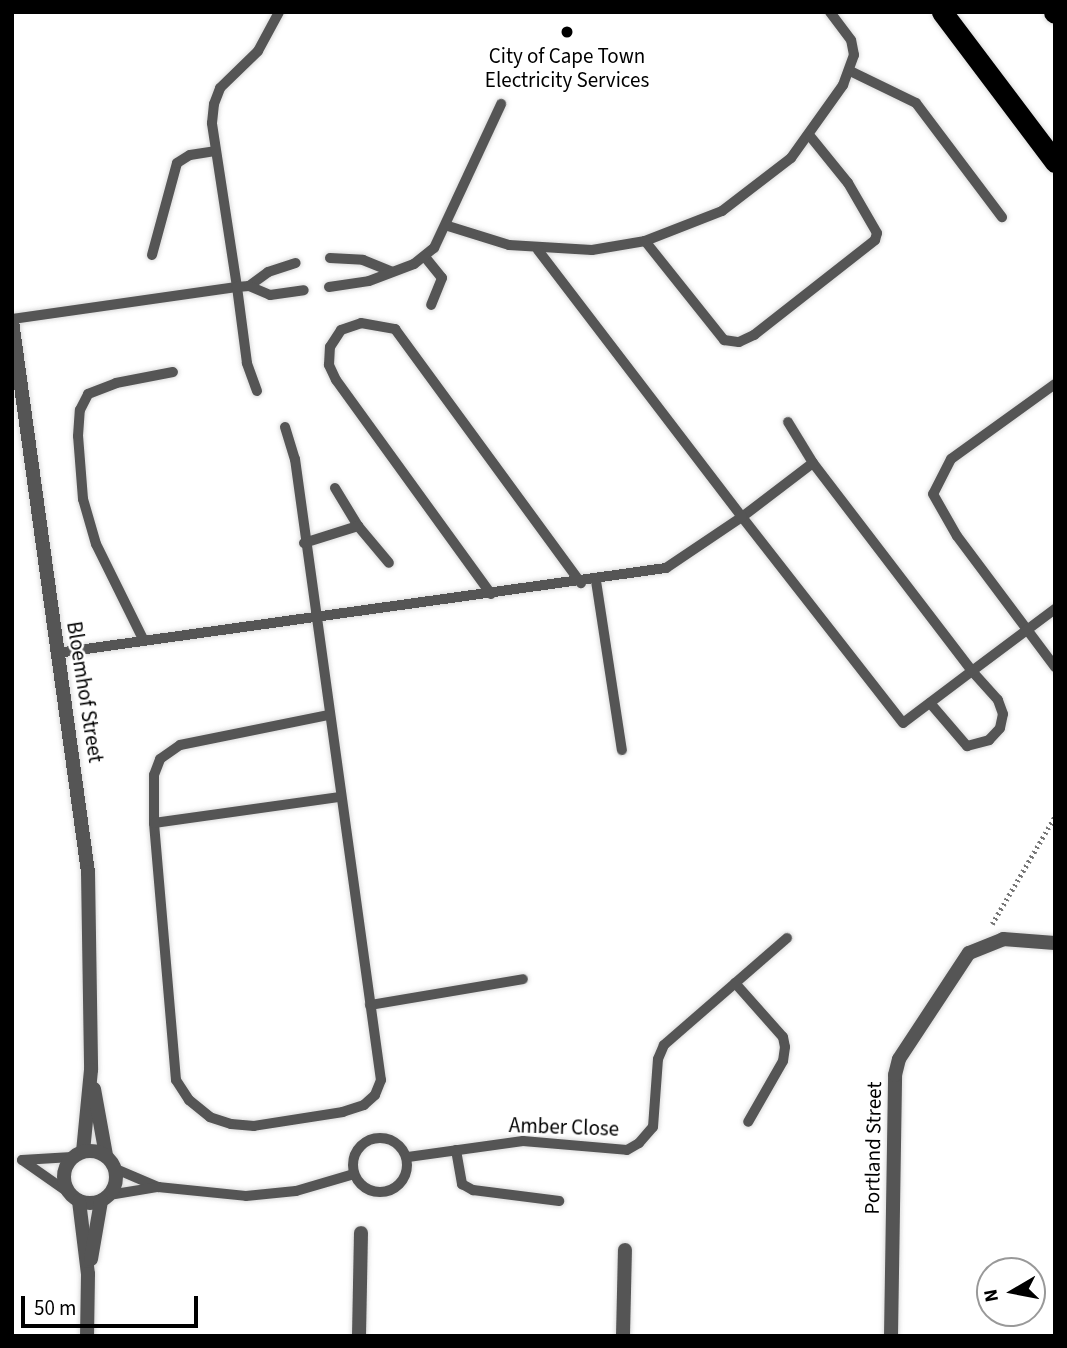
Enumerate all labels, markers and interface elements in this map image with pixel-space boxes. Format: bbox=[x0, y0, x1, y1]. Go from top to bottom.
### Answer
marker: City of Cape Town Electricity Services bbox=[559, 24, 575, 40]
place label: City of Cape Town Electricity Services bbox=[485, 43, 649, 93]
street label: Bloemhof Street bbox=[61, 620, 109, 764]
street label: Portland Street bbox=[859, 1081, 887, 1215]
street label: Amber Close bbox=[508, 1112, 620, 1142]
north arrow bbox=[976, 1257, 1046, 1327]
scale bar bbox=[24, 1282, 201, 1326]
text: N bbox=[977, 1287, 1006, 1304]
text: 50 m bbox=[34, 1293, 76, 1323]

